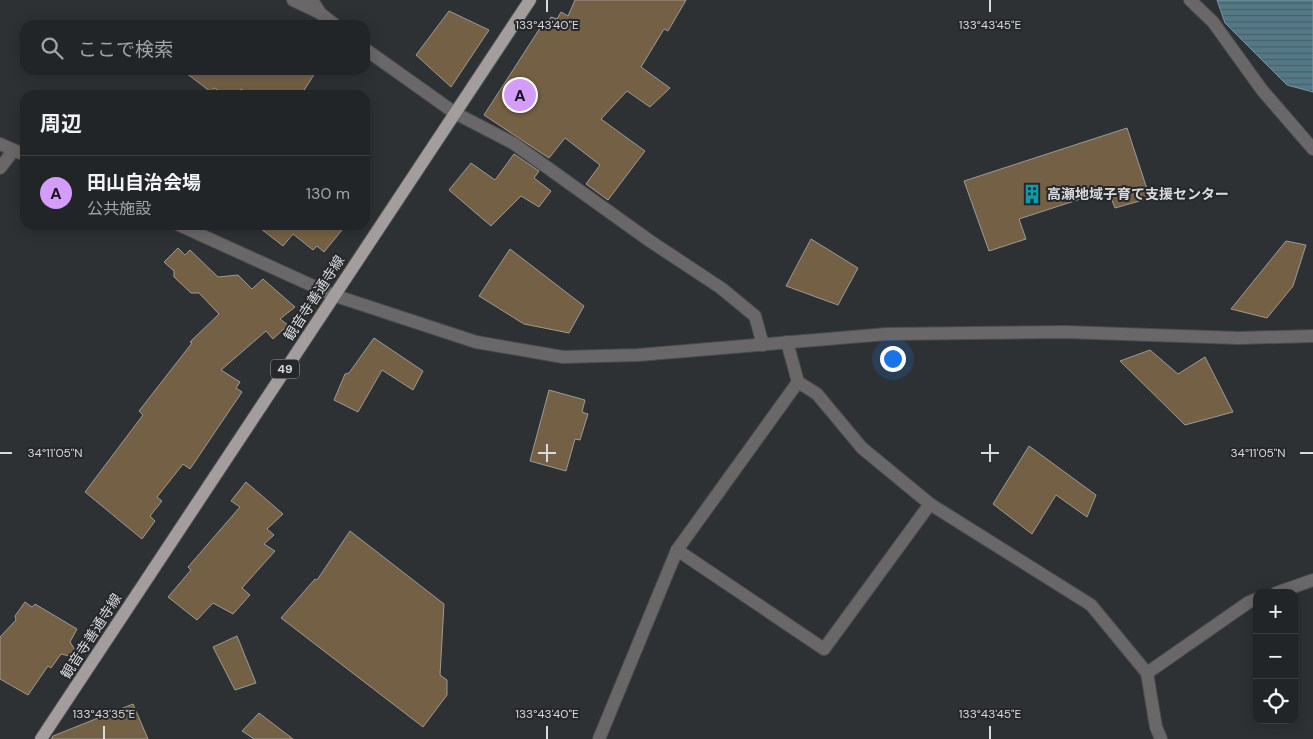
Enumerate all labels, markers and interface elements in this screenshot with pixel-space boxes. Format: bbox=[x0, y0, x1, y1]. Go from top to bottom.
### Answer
text: 133°43'40"E bbox=[515, 17, 579, 33]
text: 133°43'45"E bbox=[959, 17, 1021, 33]
search box bbox=[20, 20, 370, 75]
icon: search bbox=[38, 34, 66, 62]
text: ここで検索 bbox=[78, 37, 173, 62]
pin: A bbox=[504, 76, 536, 114]
text: 周辺 bbox=[40, 110, 82, 138]
text: 田山自治会場 bbox=[87, 170, 201, 195]
text: A bbox=[50, 183, 62, 204]
text: 130 m bbox=[306, 183, 350, 204]
building icon: 高瀬地域子育て支援センター bbox=[1021, 183, 1043, 205]
place label: 高瀬地域子育て支援センター bbox=[1047, 185, 1229, 203]
text: 公共施設 bbox=[87, 198, 151, 219]
street label: 観音寺善通寺線 bbox=[280, 252, 348, 344]
your location bbox=[880, 346, 906, 372]
road number: 49 bbox=[271, 359, 299, 378]
text: 34°11'05"N bbox=[28, 445, 83, 461]
text: 34°11'05"N bbox=[1231, 445, 1286, 461]
map controls bbox=[1253, 589, 1298, 724]
button: + bbox=[1253, 589, 1298, 634]
street label: 観音寺善通寺線 bbox=[57, 590, 125, 682]
button: − bbox=[1253, 634, 1298, 679]
button: locate bbox=[1253, 679, 1298, 724]
text: 133°43'35"E bbox=[73, 706, 136, 722]
text: 133°43'40"E bbox=[515, 706, 579, 722]
text: 133°43'45"E bbox=[959, 706, 1021, 722]

